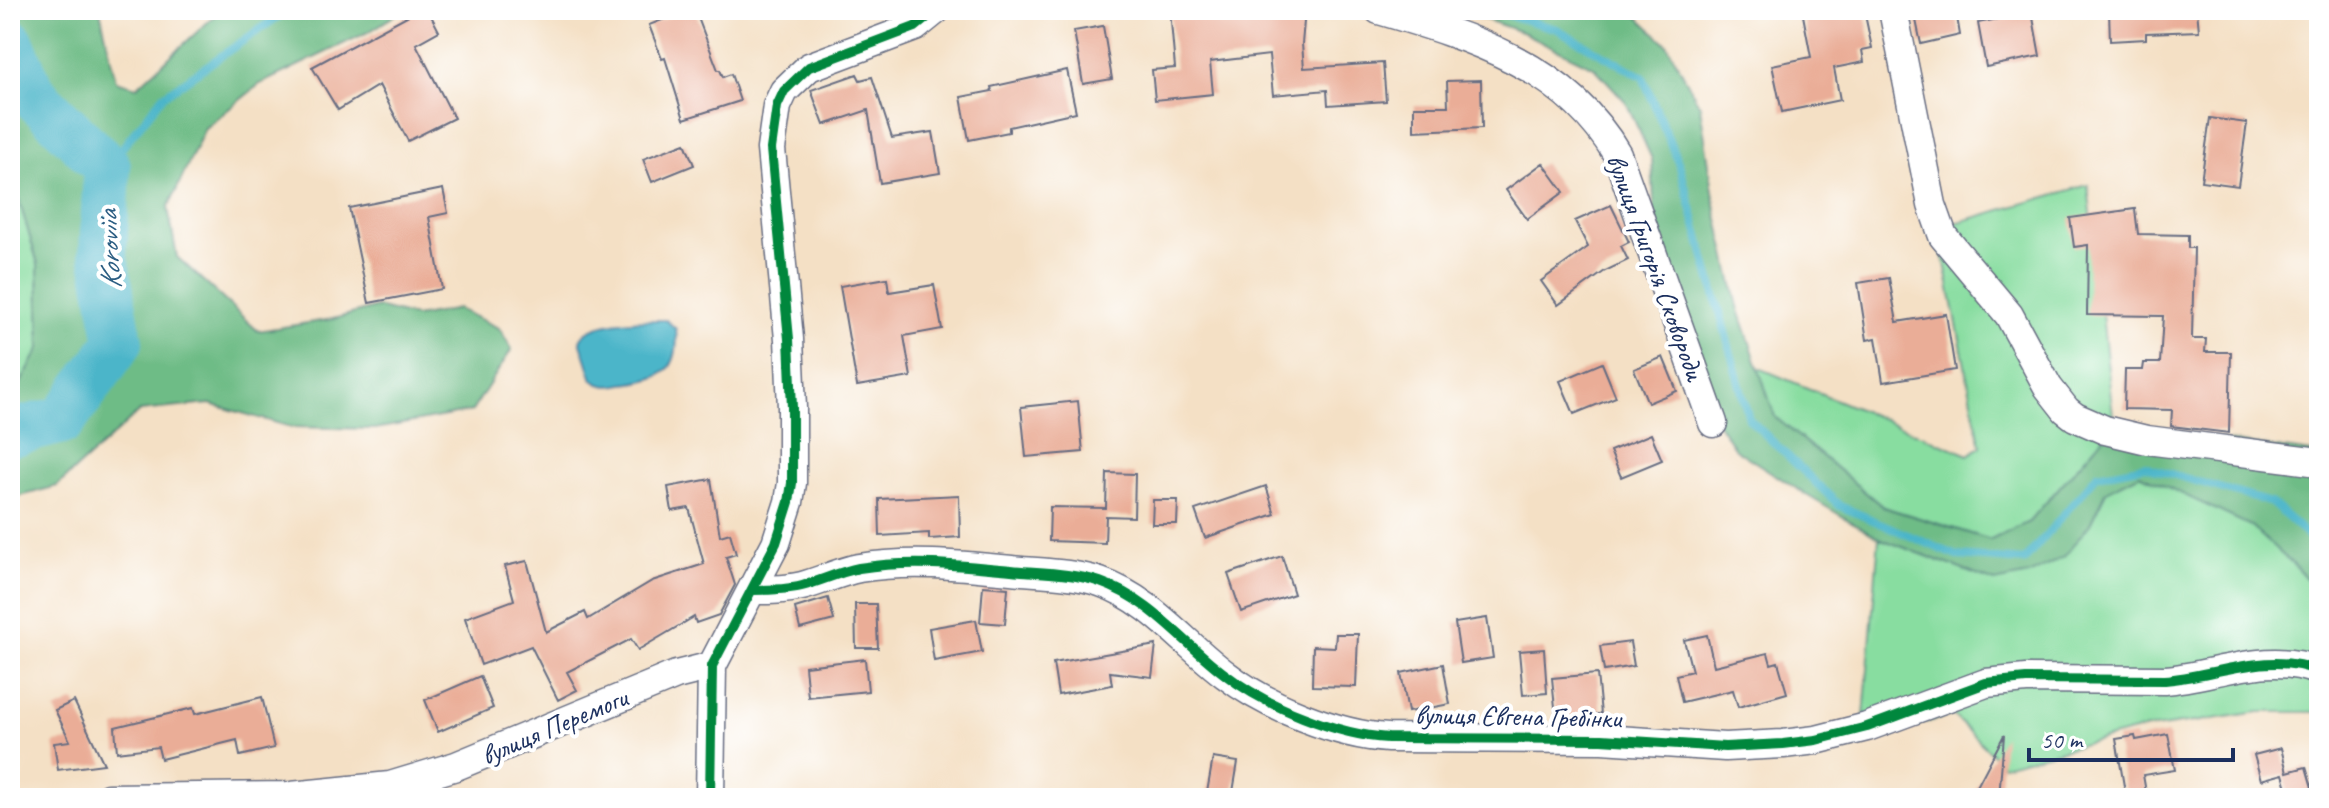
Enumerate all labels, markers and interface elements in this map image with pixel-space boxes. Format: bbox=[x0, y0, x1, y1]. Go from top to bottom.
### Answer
street label: вулиця Григорія Сковороди bbox=[1599, 149, 1714, 386]
water label: Koroviia bbox=[88, 207, 130, 290]
street label: вулиця Перемоги bbox=[476, 679, 634, 773]
street label: вулиця Євгена Гребінки bbox=[1414, 697, 1623, 735]
scale bar bbox=[2029, 712, 2233, 762]
text: 50 m bbox=[2041, 725, 2084, 755]

